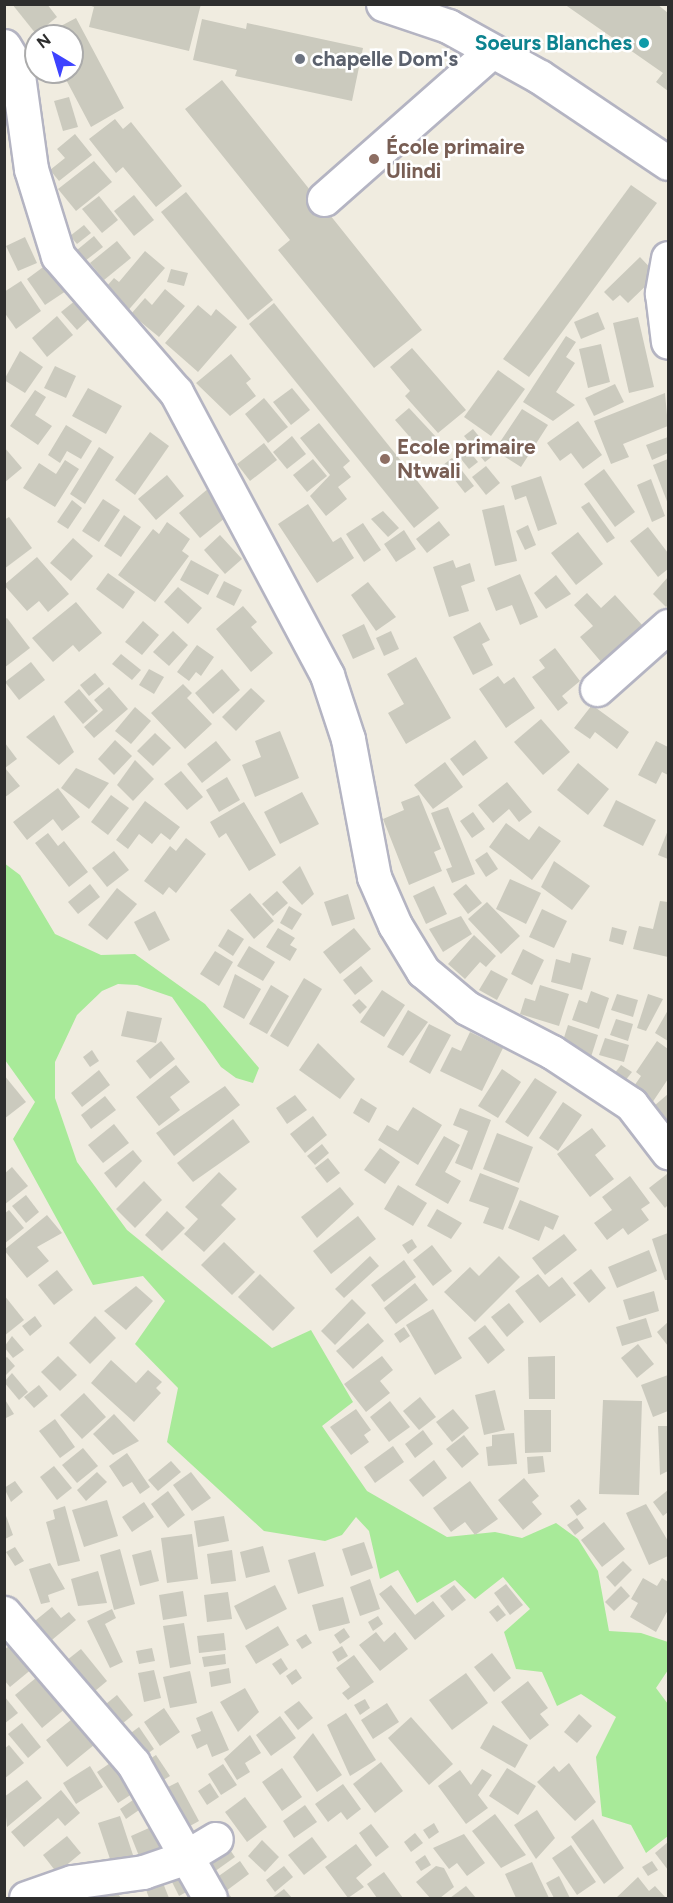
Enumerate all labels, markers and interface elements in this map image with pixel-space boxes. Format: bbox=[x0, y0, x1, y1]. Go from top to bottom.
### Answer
north arrow bbox=[24, 24, 84, 84]
text: N bbox=[33, 30, 55, 52]
place label: Soeurs Blanches bbox=[475, 30, 632, 56]
marker: Soeurs Blanches bbox=[637, 36, 651, 50]
place label: chapelle Dom's bbox=[312, 46, 458, 72]
marker: chapelle Dom's bbox=[293, 52, 307, 66]
place label: École primaire Ulindi bbox=[386, 134, 525, 184]
marker: École primaire Ulindi bbox=[367, 152, 381, 166]
place label: Ecole primaire Ntwali bbox=[397, 434, 536, 484]
marker: Ecole primaire Ntwali bbox=[378, 452, 392, 466]

